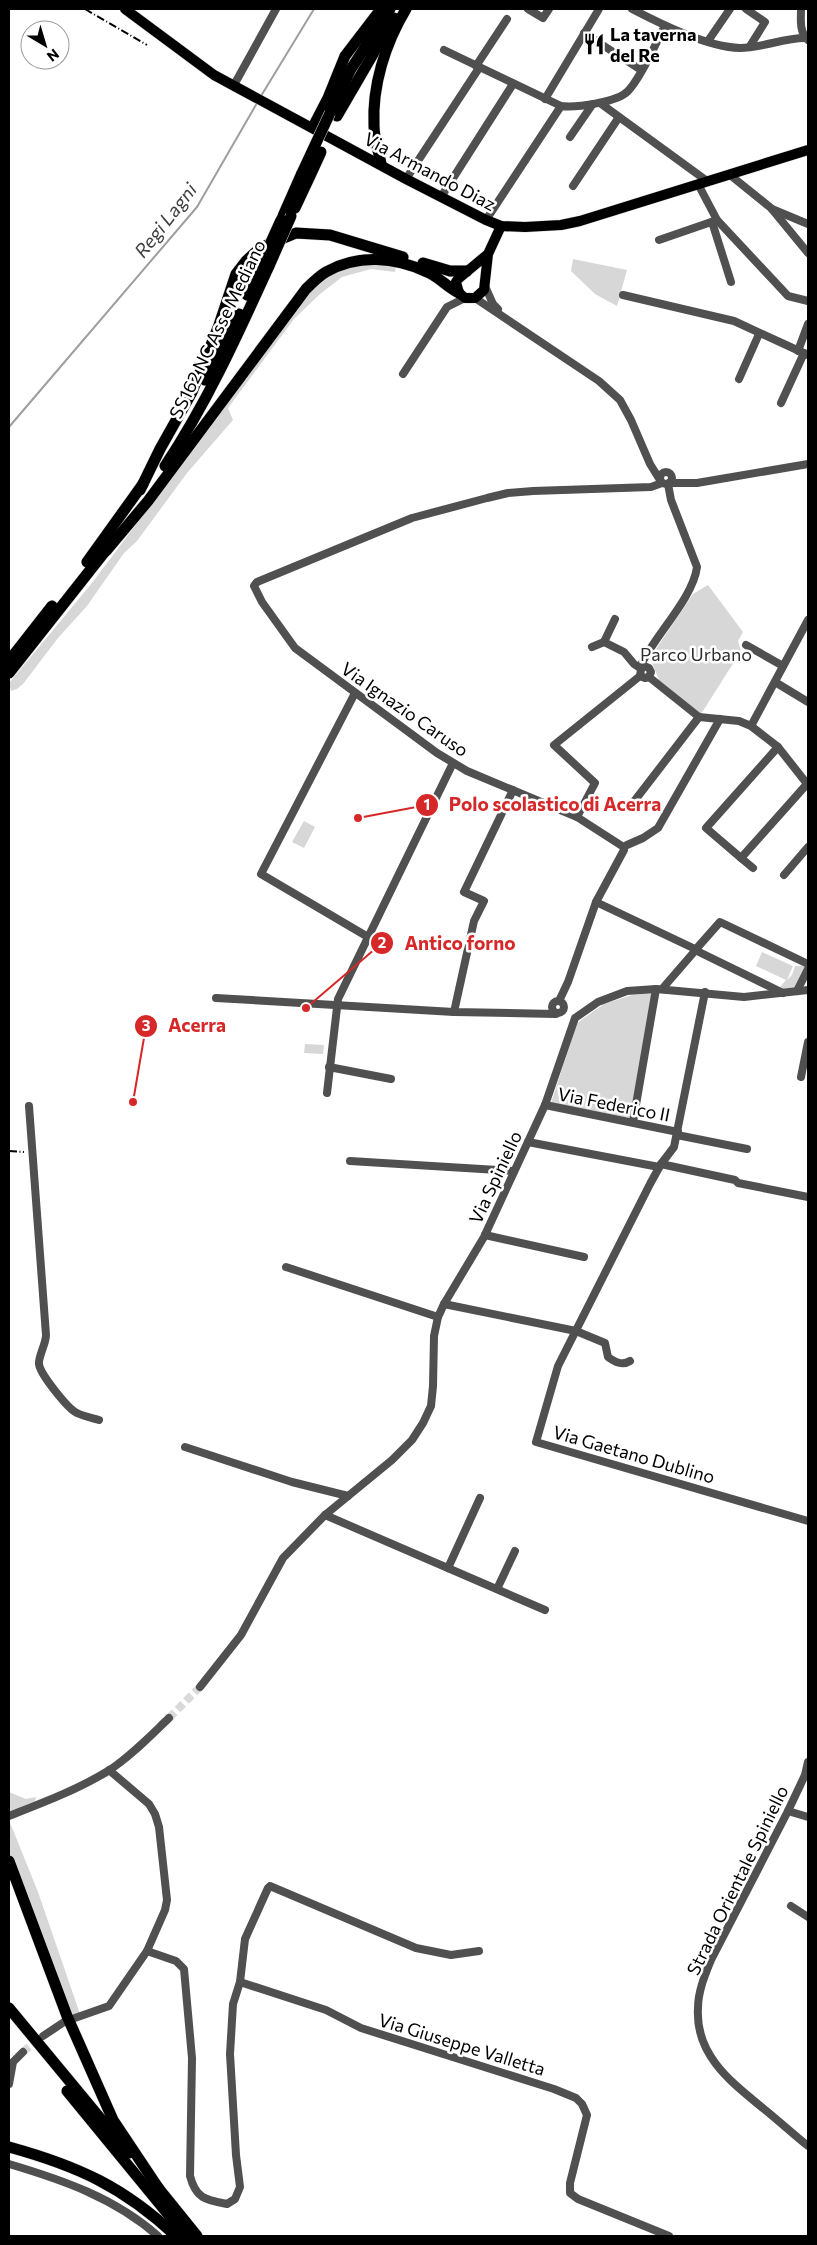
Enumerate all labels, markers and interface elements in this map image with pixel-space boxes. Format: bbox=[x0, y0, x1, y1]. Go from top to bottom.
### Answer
north arrow bbox=[20, 20, 70, 70]
place label: La taverna del Re bbox=[610, 23, 696, 66]
restaurant icon: La taverna del Re bbox=[581, 31, 607, 57]
text: N bbox=[44, 46, 63, 66]
street label: Via Armando Diaz bbox=[360, 127, 500, 215]
water label: Regi Lagni bbox=[129, 177, 202, 262]
street label: SS162 NC Asse Mediano bbox=[164, 236, 270, 422]
park label: Parco Urbano bbox=[640, 643, 752, 665]
street label: Via Ignazio Caruso bbox=[337, 657, 473, 761]
callout: Polo scolastico di Acerra bbox=[414, 788, 671, 822]
text: Polo scolastico di Acerra bbox=[449, 792, 661, 815]
text: 1 bbox=[424, 795, 430, 813]
callout: Antico forno bbox=[369, 926, 525, 960]
text: Antico forno bbox=[404, 931, 516, 954]
text: 2 bbox=[378, 933, 386, 951]
callout: Acerra bbox=[133, 1009, 236, 1043]
text: Acerra bbox=[168, 1013, 226, 1036]
text: 3 bbox=[142, 1016, 151, 1034]
street label: Via Federico II bbox=[556, 1082, 672, 1126]
street label: Via Spiniello bbox=[464, 1127, 526, 1227]
street label: Via Gaetano Dublino bbox=[551, 1420, 717, 1488]
street label: Strada Orientale Spiniello bbox=[681, 1782, 793, 1978]
street label: Via Giuseppe Valletta bbox=[376, 2008, 548, 2080]

